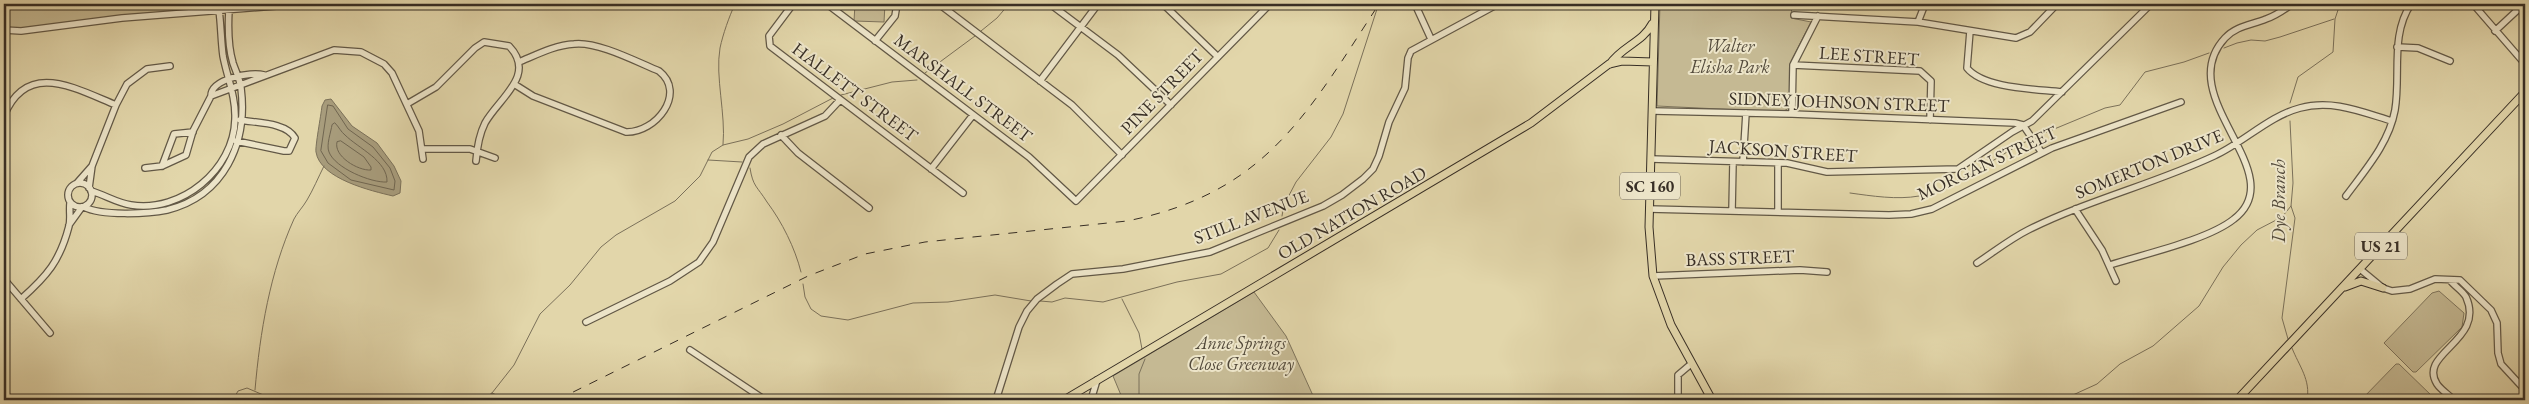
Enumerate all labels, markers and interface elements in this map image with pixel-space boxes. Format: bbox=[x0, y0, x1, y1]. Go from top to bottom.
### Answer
street label: MARSHALL STREET bbox=[890, 28, 1038, 148]
park label: Walter Elisha Park bbox=[1689, 34, 1770, 78]
street label: HALLETT STREET bbox=[788, 37, 923, 147]
street label: LEE STREET bbox=[1818, 41, 1921, 71]
street label: PINE STREET bbox=[1115, 44, 1209, 139]
street label: SIDNEY JOHNSON STREET bbox=[1728, 86, 1951, 117]
street label: MORGAN STREET bbox=[1913, 120, 2061, 205]
street label: SOMERTON DRIVE bbox=[2071, 123, 2226, 204]
street label: JACKSON STREET bbox=[1706, 134, 1859, 167]
water label: Dye Branch bbox=[2266, 159, 2291, 244]
street label: OLD NATION ROAD bbox=[1273, 161, 1430, 265]
road number: SC 160 bbox=[1620, 172, 1680, 200]
street label: STILL AVENUE bbox=[1190, 184, 1311, 249]
road number: US 21 bbox=[2355, 232, 2407, 260]
street label: BASS STREET bbox=[1685, 244, 1796, 271]
park label: Anne Springs Close Greenway bbox=[1188, 331, 1295, 376]

